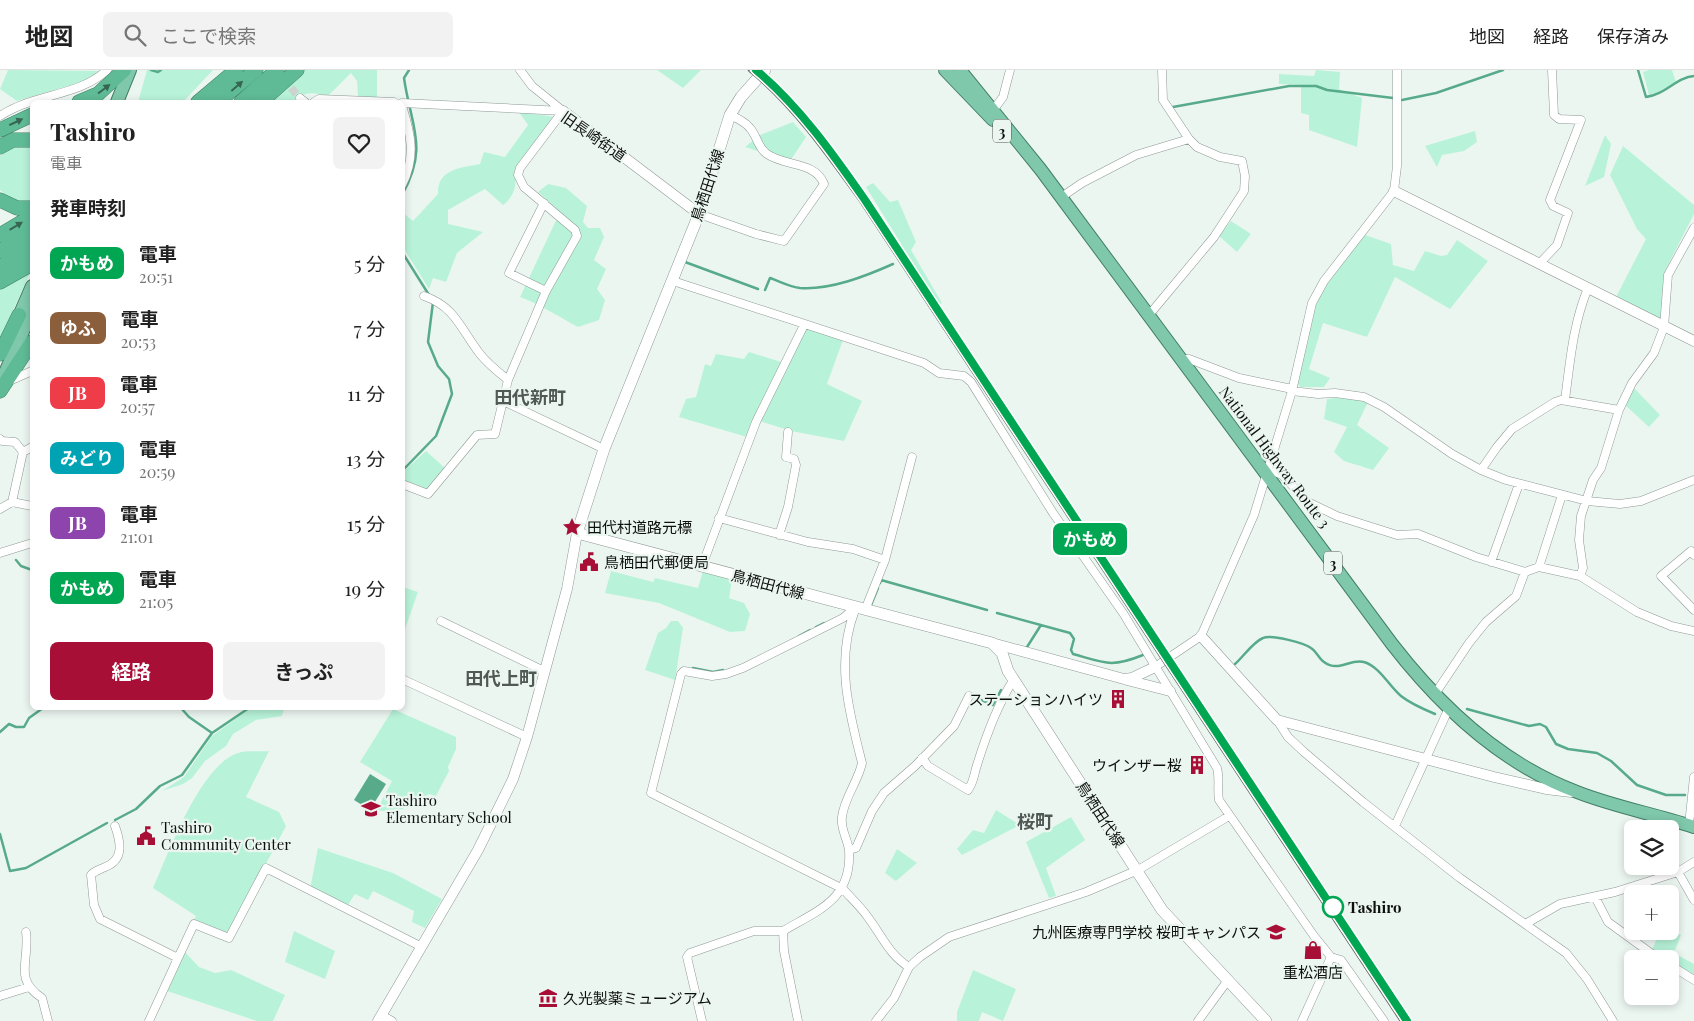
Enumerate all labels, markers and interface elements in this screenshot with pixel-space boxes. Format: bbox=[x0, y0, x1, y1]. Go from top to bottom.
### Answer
search box bbox=[103, 12, 453, 57]
text: 地図 bbox=[25, 19, 73, 51]
icon: search bbox=[121, 21, 149, 49]
text: ここで検索 bbox=[161, 22, 256, 48]
text: 地図 bbox=[1469, 24, 1505, 48]
text: 経路 bbox=[1533, 24, 1569, 48]
text: 保存済み bbox=[1597, 24, 1669, 48]
one-way arrow bbox=[231, 81, 244, 92]
one-way arrow bbox=[97, 84, 111, 94]
street label: 旧長崎街道 bbox=[558, 106, 630, 166]
text: Tashiro bbox=[50, 115, 136, 147]
one-way arrow bbox=[9, 117, 23, 125]
button: heart bbox=[333, 117, 385, 169]
road number: 3 bbox=[993, 119, 1011, 142]
street label: 鳥栖田代線 bbox=[686, 146, 728, 224]
text: 電車 bbox=[50, 152, 82, 173]
text: 発車時刻 bbox=[50, 194, 126, 220]
one-way arrow bbox=[10, 221, 23, 230]
text: 電車 bbox=[139, 240, 177, 266]
text: 5 分 bbox=[354, 250, 385, 276]
text: かもめ bbox=[60, 251, 114, 275]
text: 20:51 bbox=[139, 266, 173, 287]
text: 電車 bbox=[121, 305, 159, 331]
text: 7 分 bbox=[354, 315, 385, 341]
text: ゆふ bbox=[60, 316, 96, 340]
text: 20:53 bbox=[121, 331, 156, 352]
text: 電車 bbox=[120, 370, 158, 396]
text: 11 分 bbox=[347, 380, 385, 406]
text: JB bbox=[68, 381, 87, 405]
street label: National Highway Route 3 bbox=[1215, 382, 1335, 532]
district label: 田代新町 bbox=[494, 385, 566, 409]
text: 20:57 bbox=[120, 396, 155, 417]
text: 電車 bbox=[139, 435, 177, 461]
text: 13 分 bbox=[346, 445, 385, 471]
text: みどり bbox=[60, 446, 114, 470]
text: 20:59 bbox=[139, 461, 175, 482]
text: 電車 bbox=[120, 500, 158, 526]
text: 15 分 bbox=[347, 510, 385, 536]
text: JB bbox=[68, 511, 87, 535]
place icon: 田代村道路元標 bbox=[561, 516, 583, 538]
place label: 田代村道路元標 bbox=[587, 517, 692, 537]
line badge: かもめ bbox=[1061, 523, 1119, 555]
text: 21:01 bbox=[120, 526, 153, 547]
text: かもめ bbox=[1063, 527, 1117, 551]
public building icon: 鳥栖田代郵便局 bbox=[578, 551, 600, 573]
place label: 鳥栖田代郵便局 bbox=[604, 552, 709, 572]
road number: 3 bbox=[1324, 552, 1342, 574]
text: 電車 bbox=[139, 565, 177, 591]
street label: 鳥栖田代線 bbox=[729, 565, 807, 603]
text: 19 分 bbox=[345, 575, 385, 601]
text: かもめ bbox=[60, 576, 114, 600]
text: 21:05 bbox=[139, 591, 173, 612]
button: 経路 bbox=[50, 642, 213, 700]
button: きっぷ bbox=[223, 642, 385, 700]
district label: 田代上町 bbox=[465, 666, 537, 690]
building icon: ステーションハイツ bbox=[1107, 688, 1129, 710]
place label: ステーションハイツ bbox=[969, 689, 1103, 709]
building icon: ウインザー桜 bbox=[1186, 754, 1208, 776]
place label: ウインザー桜 bbox=[1092, 755, 1182, 775]
street label: 鳥栖田代線 bbox=[1072, 777, 1130, 851]
place label: Tashiro Elementary School bbox=[386, 790, 512, 827]
school or university icon: Tashiro Elementary School bbox=[360, 798, 382, 820]
district label: 桜町 bbox=[1017, 809, 1053, 833]
place label: Tashiro Community Center bbox=[161, 817, 291, 854]
map controls bbox=[1624, 820, 1679, 1005]
button: layers bbox=[1624, 820, 1679, 875]
public building icon: Tashiro Community Center bbox=[135, 825, 157, 847]
button: + bbox=[1624, 885, 1679, 940]
marker: Tashiro bbox=[1322, 896, 1344, 918]
place label: Tashiro bbox=[1348, 897, 1401, 917]
school or university icon: 九州医療専門学校 桜町キャンパス bbox=[1265, 921, 1287, 943]
place label: 九州医療専門学校 桜町キャンパス bbox=[1032, 922, 1261, 942]
shop icon: 重松酒店 bbox=[1302, 939, 1324, 961]
button: − bbox=[1624, 950, 1679, 1005]
place label: 重松酒店 bbox=[1283, 962, 1343, 982]
museum icon: 久光製薬ミュージアム bbox=[537, 987, 559, 1009]
place label: 久光製薬ミュージアム bbox=[563, 988, 712, 1008]

